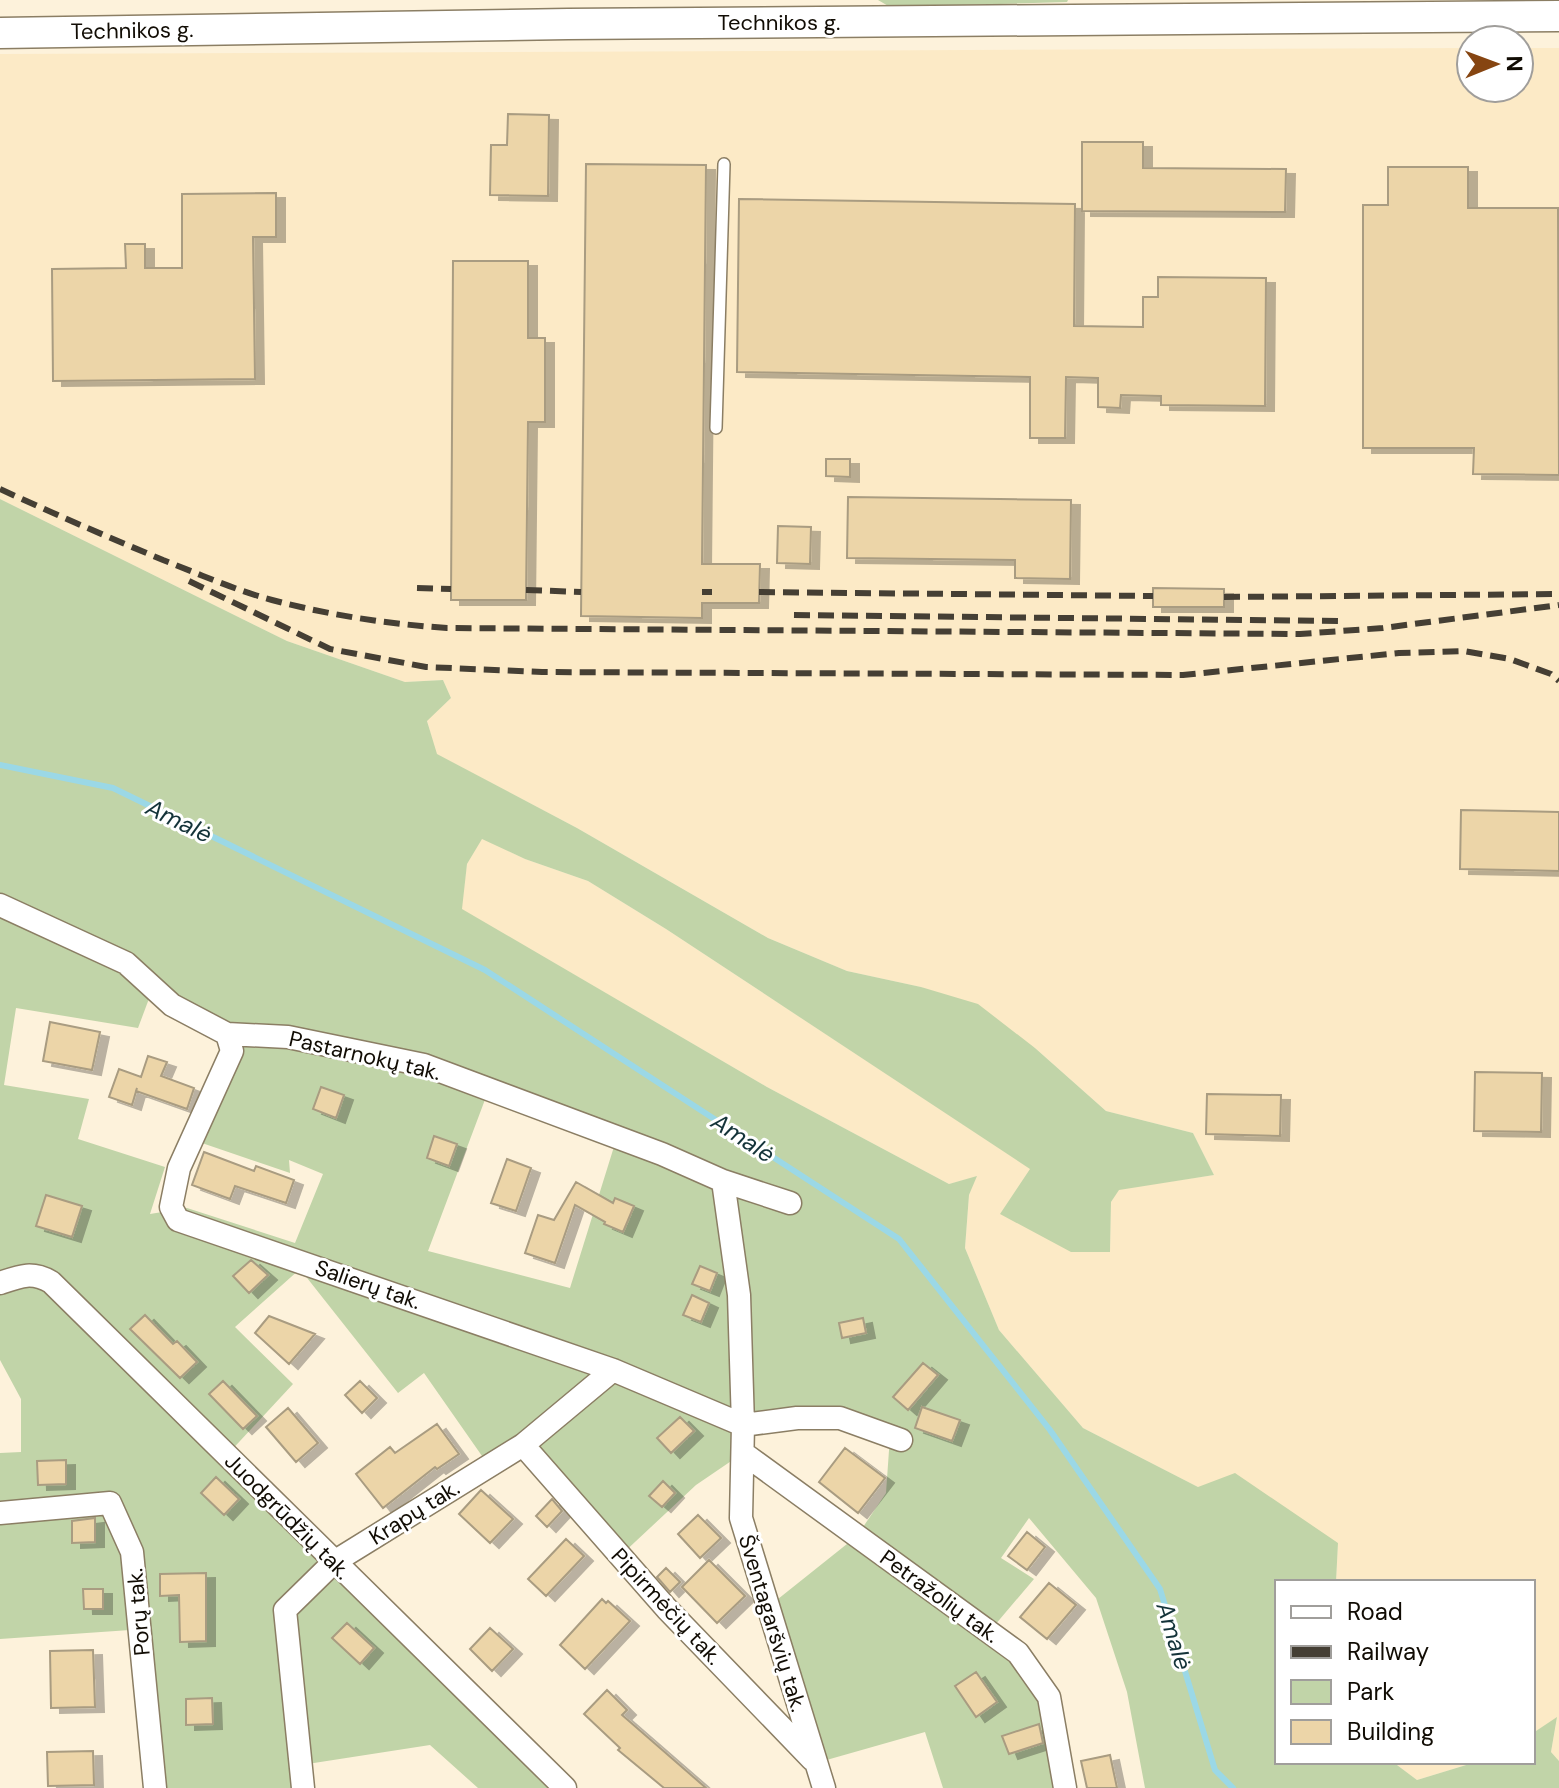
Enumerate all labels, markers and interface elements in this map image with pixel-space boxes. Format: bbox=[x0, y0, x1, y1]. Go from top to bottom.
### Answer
street label: Technikos g. bbox=[718, 8, 840, 37]
street label: Technikos g. bbox=[70, 15, 194, 46]
north arrow bbox=[1455, 24, 1535, 104]
text: N bbox=[1500, 55, 1529, 72]
water label: Amalė bbox=[140, 791, 217, 850]
street label: Pastarnokų tak. bbox=[286, 1024, 444, 1087]
water label: Amalė bbox=[705, 1105, 781, 1169]
street label: Salierų tak. bbox=[311, 1253, 425, 1316]
street label: Juodgrūdžių tak. bbox=[218, 1447, 357, 1586]
street label: Krapų tak. bbox=[364, 1473, 465, 1552]
street label: Šventagaršvių tak. bbox=[732, 1531, 813, 1715]
street label: Pipirmėčių tak. bbox=[605, 1542, 728, 1671]
street label: Petražolių tak. bbox=[874, 1543, 1005, 1650]
street label: Porų tak. bbox=[120, 1567, 157, 1657]
legend bbox=[1275, 1580, 1535, 1764]
text: Road bbox=[1347, 1596, 1403, 1627]
water label: Amalė bbox=[1149, 1597, 1199, 1674]
text: Railway bbox=[1347, 1636, 1429, 1667]
text: Park bbox=[1347, 1676, 1394, 1707]
text: Building bbox=[1347, 1716, 1434, 1747]

